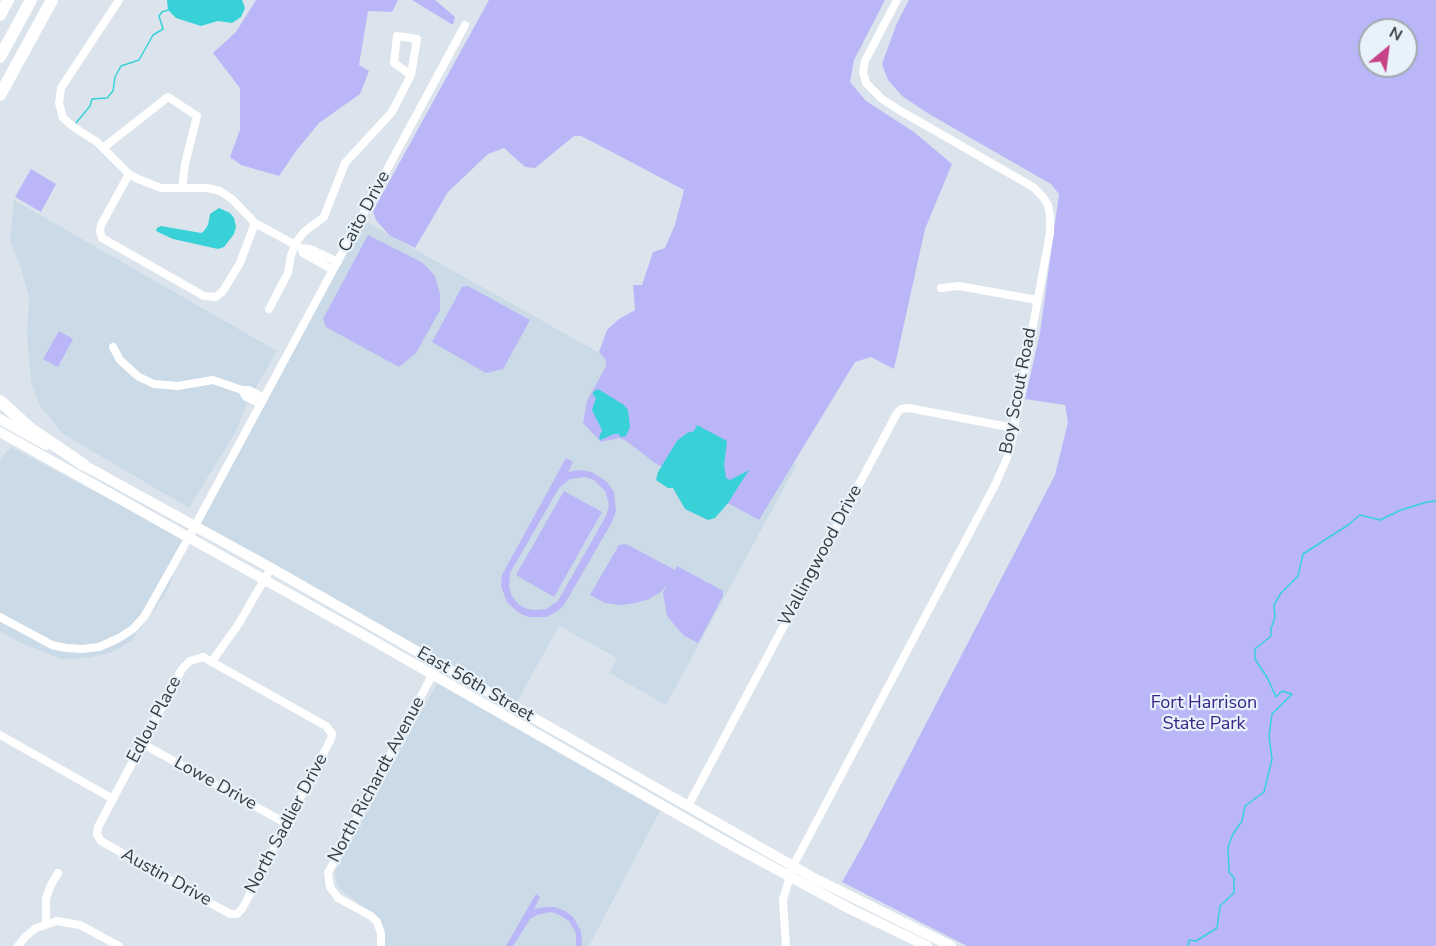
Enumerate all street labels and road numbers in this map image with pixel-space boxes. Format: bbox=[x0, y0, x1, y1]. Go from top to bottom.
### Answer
street label: Caito Drive bbox=[335, 168, 395, 256]
street label: Boy Scout Road bbox=[996, 326, 1042, 456]
street label: Wallingwood Drive bbox=[775, 482, 867, 630]
street label: East 56th Street bbox=[413, 643, 537, 727]
street label: Edlou Place bbox=[123, 673, 187, 767]
street label: North Richardt Avenue bbox=[324, 693, 430, 867]
street label: North Sadlier Drive bbox=[241, 750, 333, 898]
street label: Lowe Drive bbox=[170, 752, 260, 816]
street label: Austin Drive bbox=[117, 844, 215, 912]

